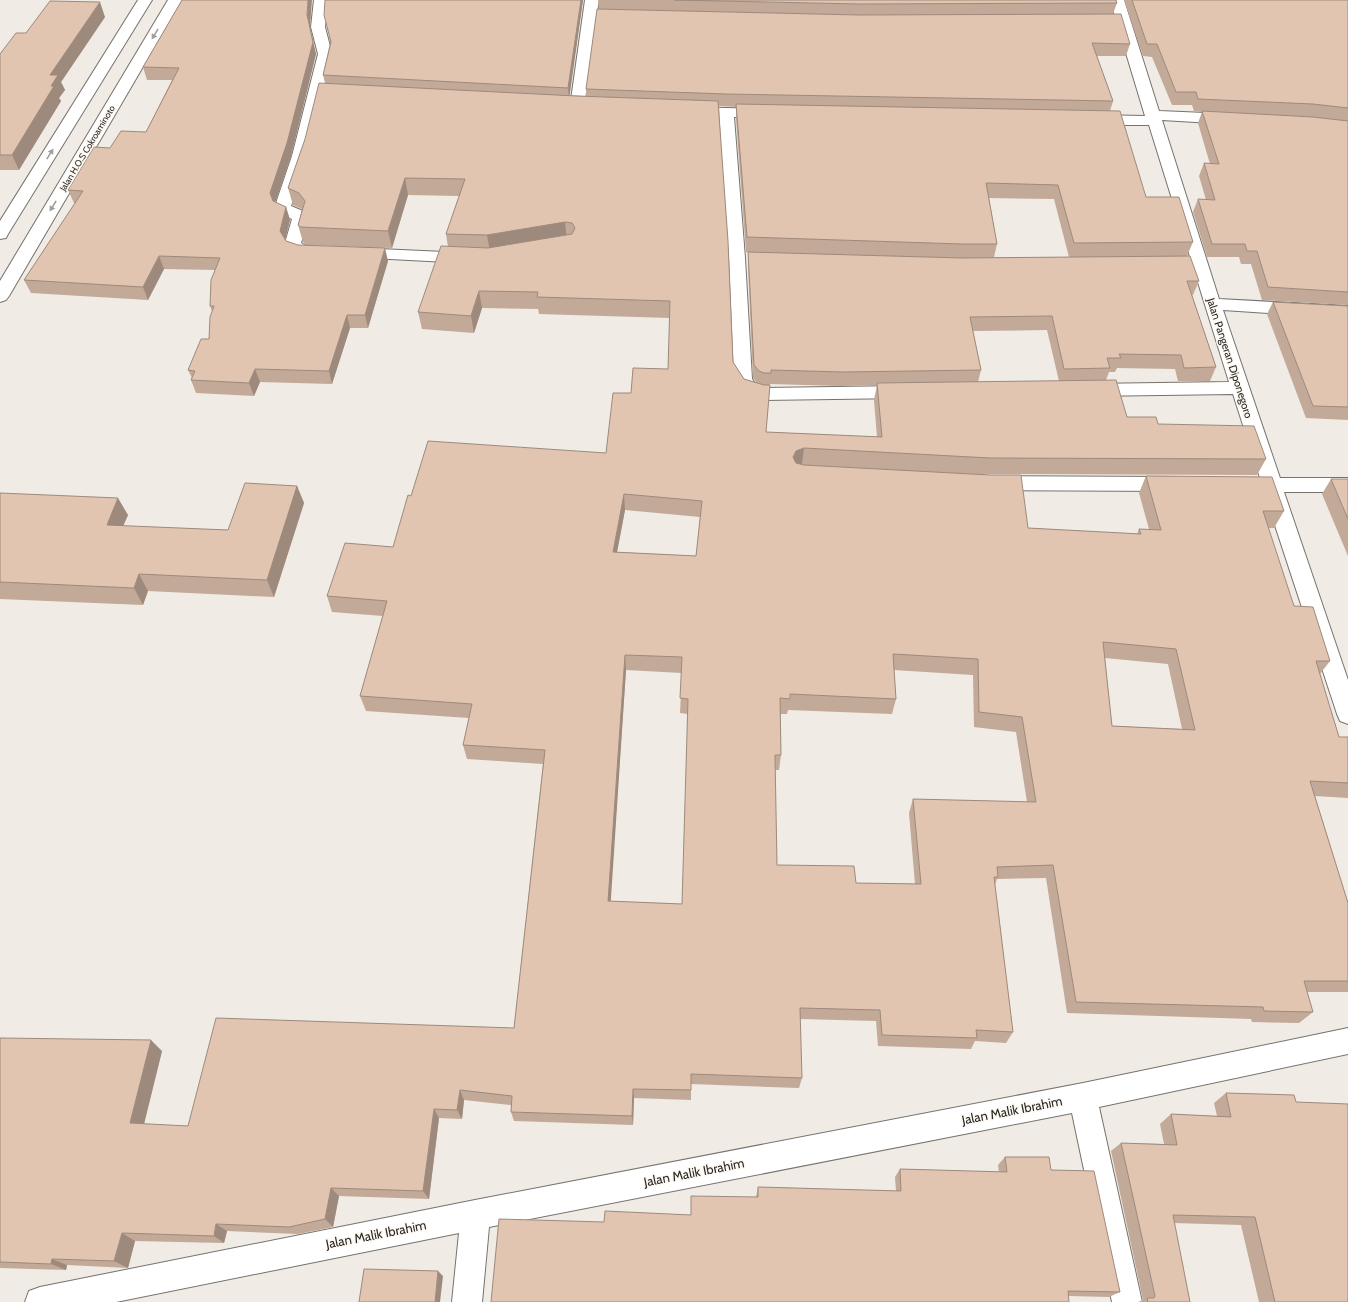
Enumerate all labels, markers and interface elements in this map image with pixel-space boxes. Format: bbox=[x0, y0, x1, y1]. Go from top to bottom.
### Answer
one-way arrow bbox=[151, 28, 158, 40]
street label: Jalan H.O.S Cokroaminoto bbox=[56, 103, 117, 194]
one-way arrow bbox=[46, 148, 54, 159]
one-way arrow bbox=[50, 200, 57, 212]
street label: Jalan Pangeran Diponegoro bbox=[1204, 295, 1256, 420]
street label: Jalan Malik Ibrahim bbox=[959, 1092, 1064, 1128]
street label: Jalan Malik Ibrahim bbox=[641, 1154, 746, 1190]
street label: Jalan Malik Ibrahim bbox=[323, 1216, 428, 1252]

